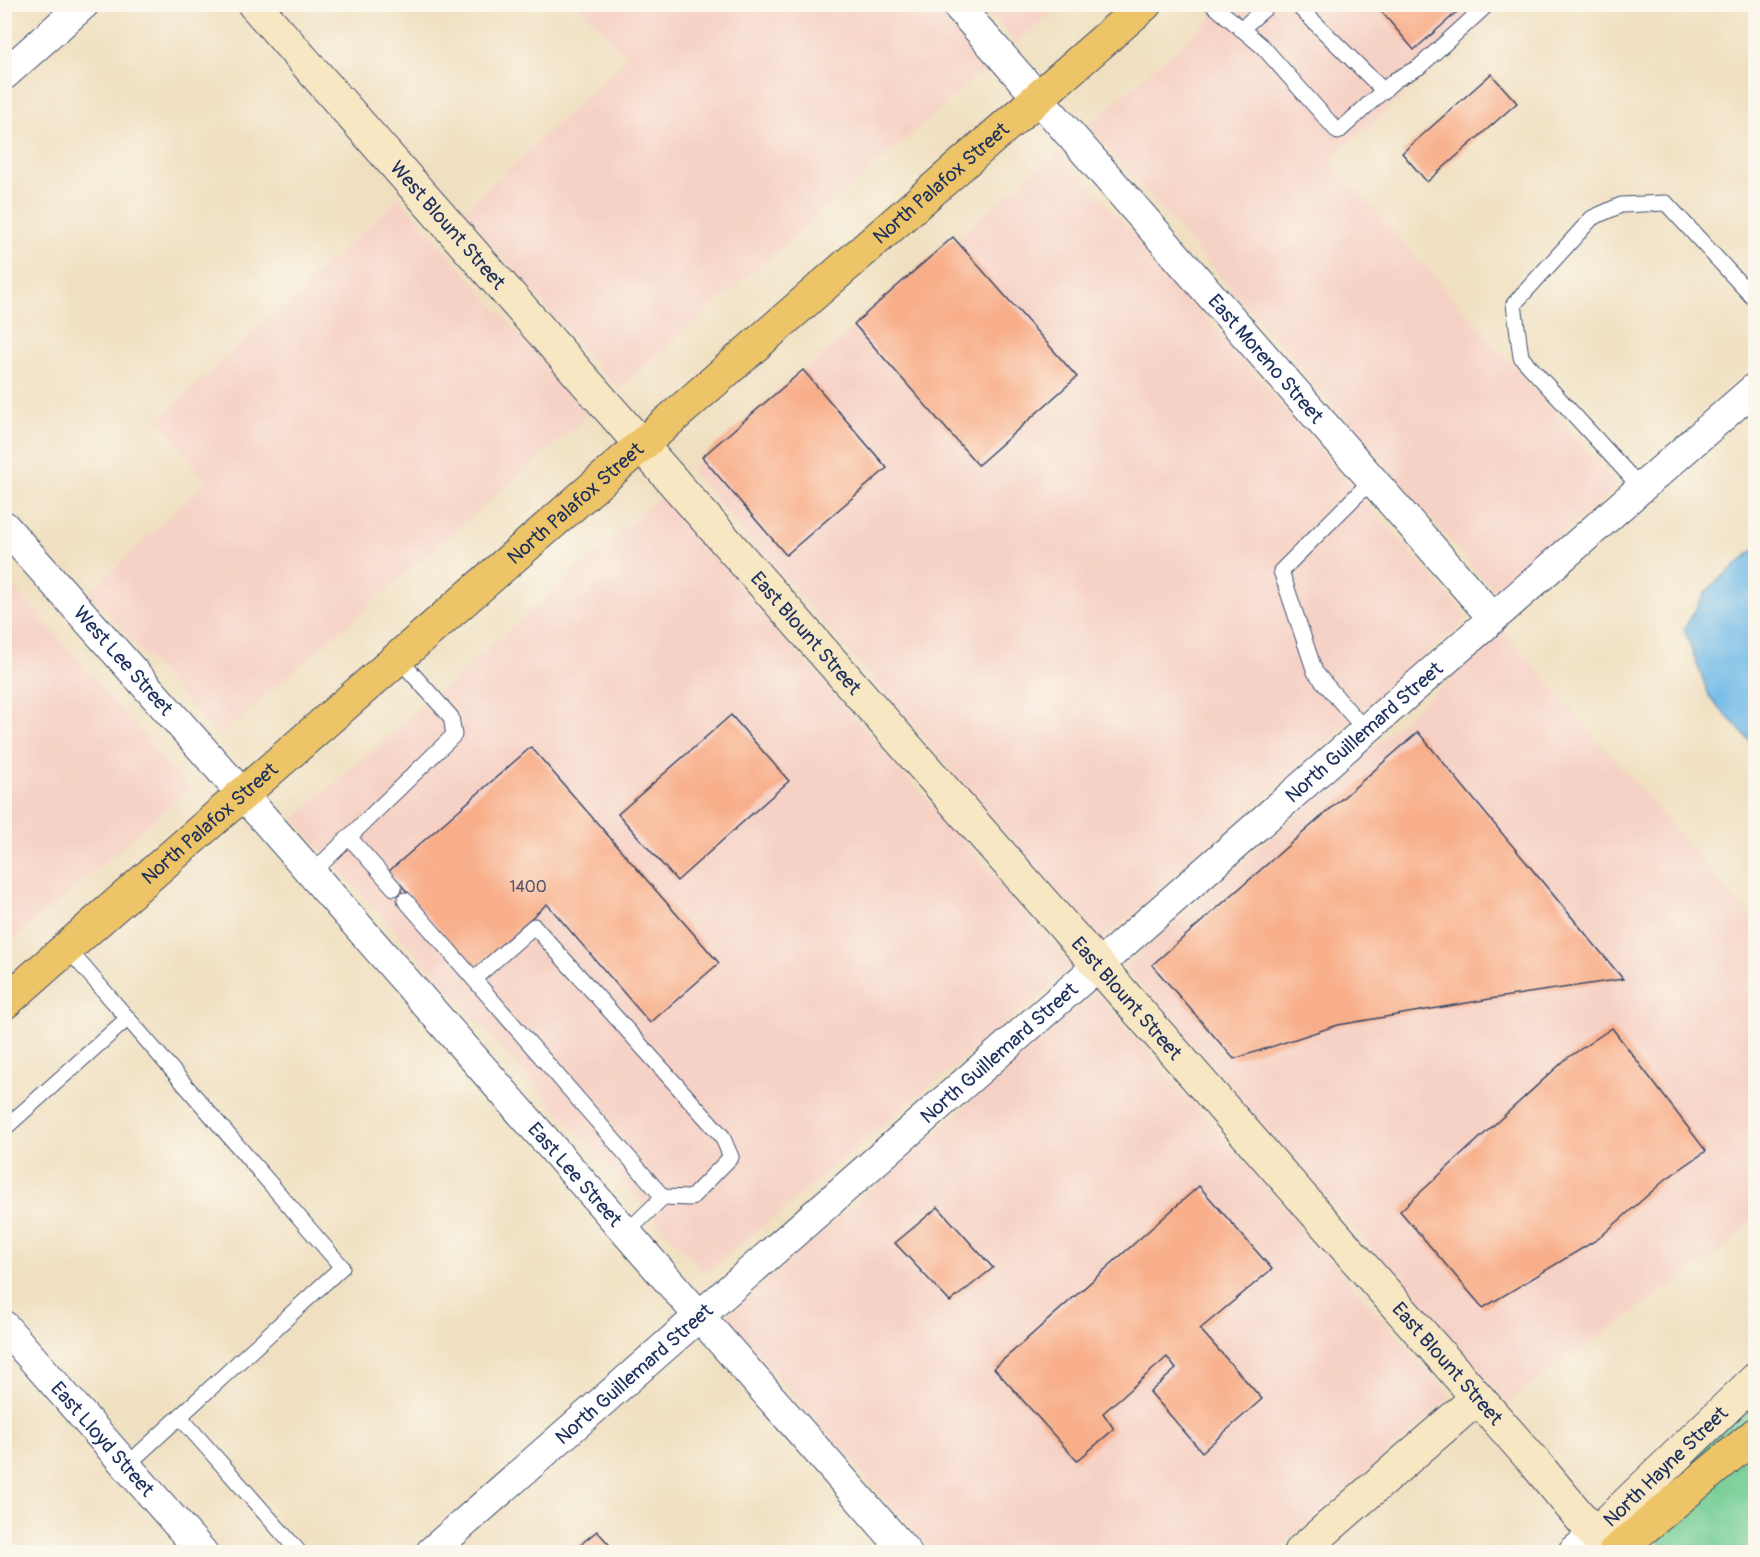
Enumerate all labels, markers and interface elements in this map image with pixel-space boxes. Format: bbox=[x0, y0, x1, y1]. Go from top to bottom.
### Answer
street label: North Palafox Street bbox=[867, 116, 1015, 249]
street label: West Blount Street bbox=[385, 155, 512, 295]
street label: East Moreno Street bbox=[1203, 289, 1330, 429]
street label: North Palafox Street bbox=[502, 436, 649, 569]
street label: East Blount Street bbox=[745, 566, 868, 700]
street label: West Lee Street bbox=[68, 601, 179, 721]
street label: North Guillemard Street bbox=[1280, 655, 1448, 808]
street label: North Palafox Street bbox=[136, 756, 283, 890]
house number: 1400 bbox=[509, 877, 547, 897]
street label: East Blount Street bbox=[1066, 931, 1188, 1066]
street label: North Guillemard Street bbox=[915, 976, 1083, 1129]
street label: East Lee Street bbox=[523, 1117, 628, 1232]
street label: North Guillemard Street bbox=[550, 1297, 718, 1450]
street label: East Blount Street bbox=[1387, 1297, 1509, 1431]
street label: East Lloyd Street bbox=[46, 1376, 161, 1502]
street label: North Hayne Street bbox=[1598, 1400, 1734, 1532]

